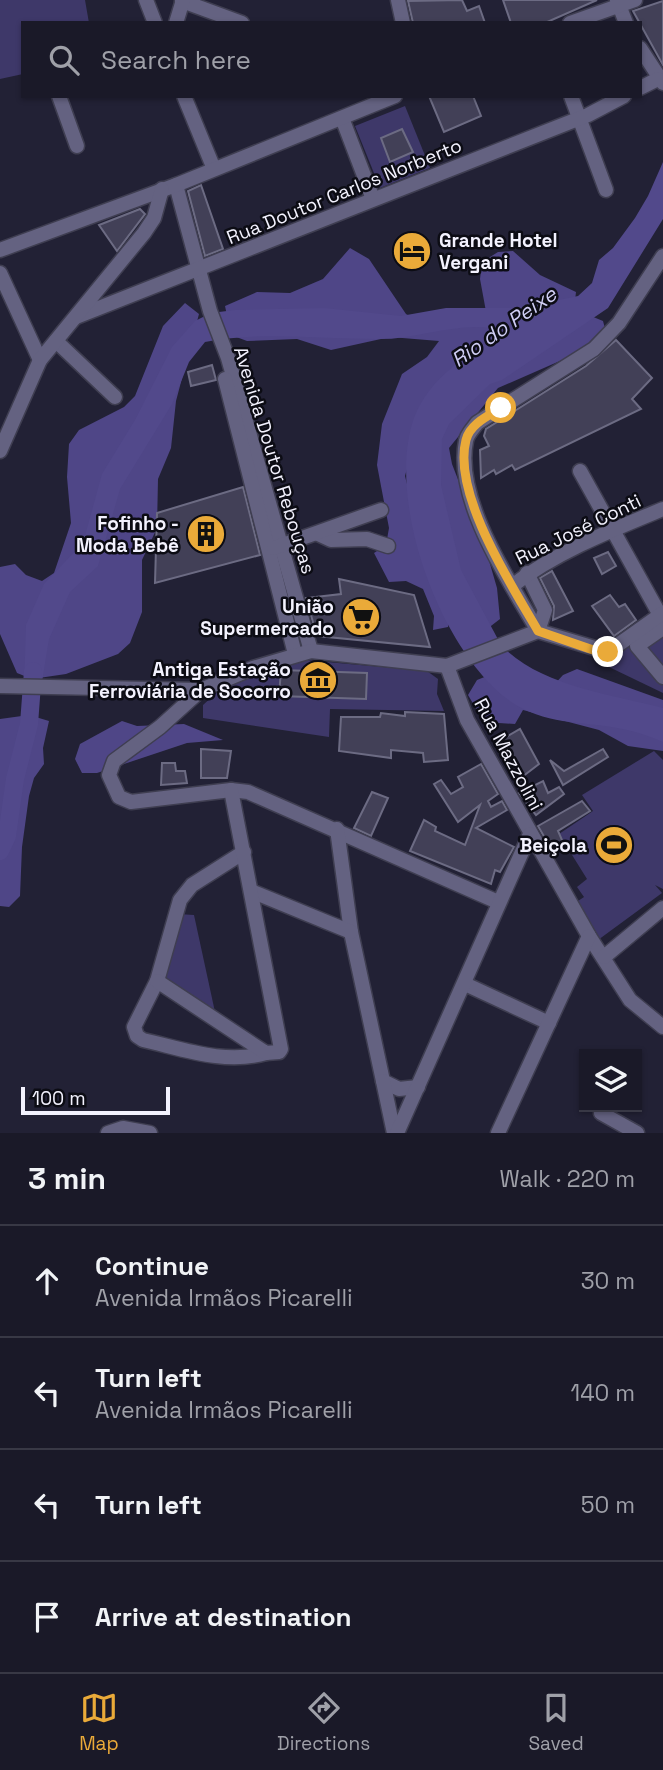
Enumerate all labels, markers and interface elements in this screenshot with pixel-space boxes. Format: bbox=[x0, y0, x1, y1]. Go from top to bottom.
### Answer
search box bbox=[21, 21, 642, 98]
icon: search bbox=[45, 41, 83, 79]
text: Search here bbox=[101, 43, 251, 77]
street label: Rua Doutor Carlos Norberto bbox=[223, 133, 465, 250]
place label: Grande Hotel Vergani bbox=[439, 228, 558, 275]
hotel icon: Grande Hotel Vergani bbox=[391, 230, 433, 272]
water label: Rio do Peixe bbox=[446, 279, 563, 373]
street label: Avenida Doutor Rebouças bbox=[228, 343, 321, 577]
route start bbox=[485, 392, 516, 423]
street label: Rua José Conti bbox=[511, 488, 645, 571]
place label: Fofinho - Moda Bebê bbox=[76, 511, 179, 558]
building icon: Fofinho - Moda Bebê bbox=[185, 513, 227, 555]
place label: União Supermercado bbox=[200, 594, 334, 641]
supermarket icon: União Supermercado bbox=[340, 596, 382, 638]
route end bbox=[592, 636, 623, 667]
place label: Antiga Estação Ferroviária de Socorro bbox=[89, 657, 291, 704]
museum icon: Antiga Estação Ferroviária de Socorro bbox=[297, 659, 339, 701]
street label: Rua Mazzolini bbox=[469, 694, 549, 815]
sports icon: Beiçola bbox=[593, 824, 635, 866]
place label: Beiçola bbox=[520, 833, 587, 858]
map controls bbox=[579, 1049, 642, 1112]
button: layers bbox=[579, 1049, 642, 1112]
scale bar bbox=[21, 1084, 170, 1116]
text: 100 m bbox=[32, 1086, 86, 1111]
text: 3 min bbox=[28, 1159, 106, 1198]
text: Walk · 220 m bbox=[500, 1164, 635, 1194]
text: Continue bbox=[95, 1249, 209, 1283]
icon: ahead bbox=[28, 1262, 66, 1300]
text: 30 m bbox=[581, 1266, 635, 1296]
text: Avenida Irmãos Picarelli bbox=[95, 1283, 353, 1313]
text: Turn left bbox=[95, 1361, 202, 1395]
icon: left bbox=[28, 1374, 66, 1412]
text: 140 m bbox=[571, 1378, 635, 1408]
text: Avenida Irmãos Picarelli bbox=[95, 1395, 353, 1425]
icon: left bbox=[28, 1486, 66, 1524]
text: Turn left bbox=[95, 1488, 202, 1522]
text: 50 m bbox=[581, 1490, 635, 1520]
icon: arrive bbox=[28, 1598, 66, 1636]
text: Arrive at destination bbox=[95, 1600, 352, 1634]
tab: Map bbox=[79, 1689, 119, 1756]
tab: Directions bbox=[277, 1689, 370, 1756]
tab: Saved bbox=[528, 1689, 584, 1756]

